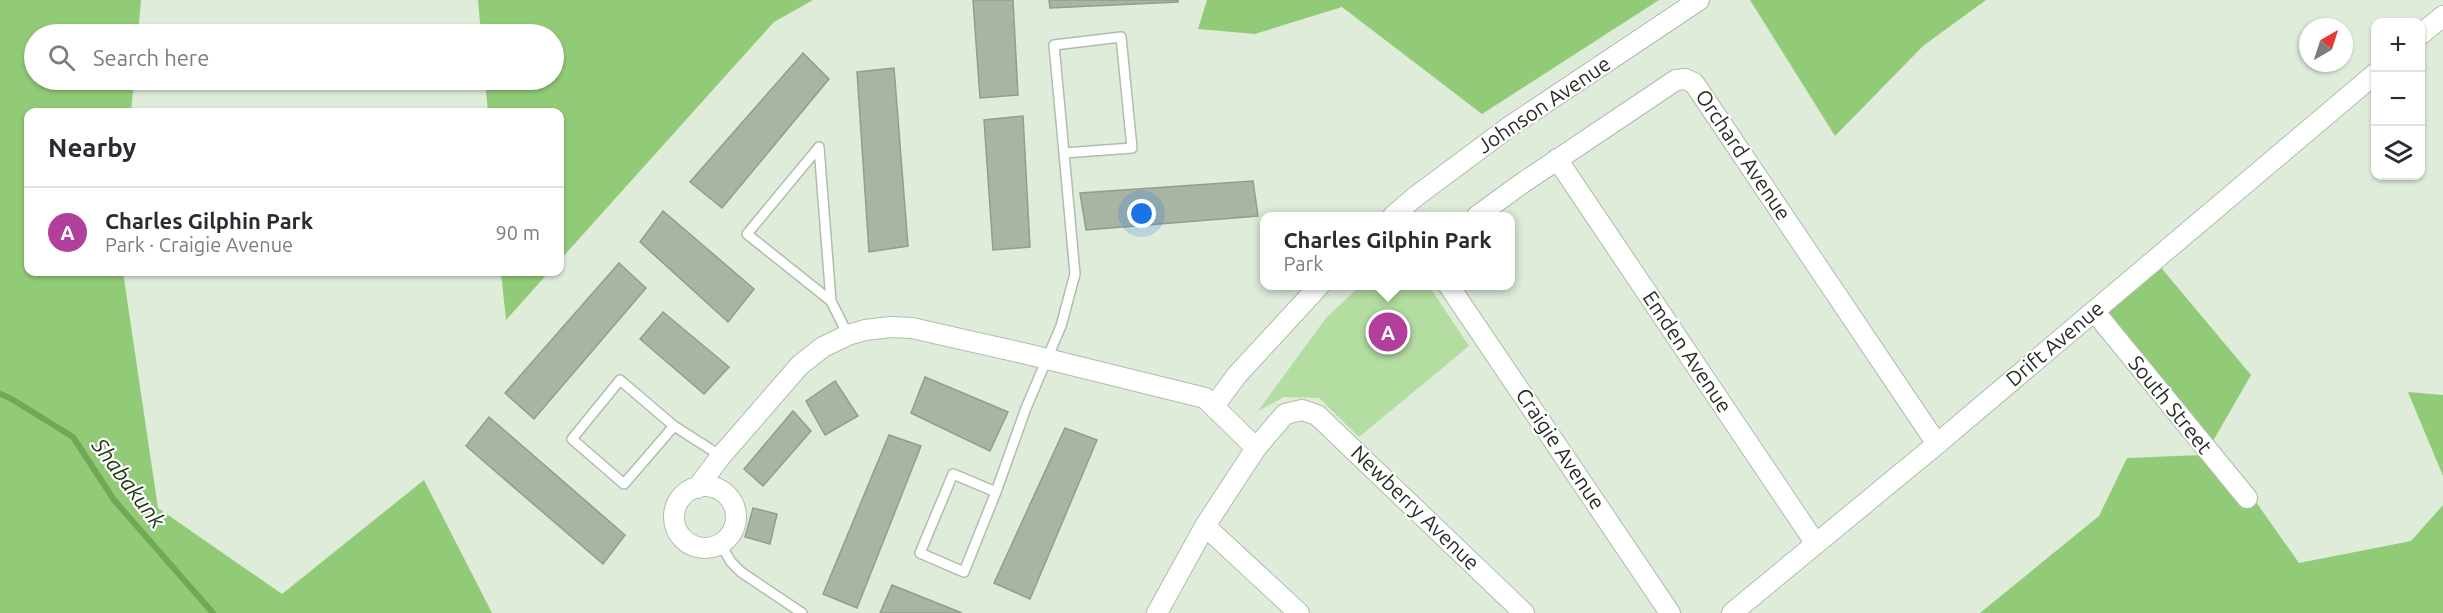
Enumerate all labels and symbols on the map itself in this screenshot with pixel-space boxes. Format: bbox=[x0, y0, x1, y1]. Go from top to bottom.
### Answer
north arrow bbox=[2299, 18, 2353, 72]
street label: Johnson Avenue bbox=[1472, 51, 1615, 158]
street label: Orchard Avenue bbox=[1691, 84, 1796, 224]
your location bbox=[1127, 199, 1156, 228]
street label: Emden Avenue bbox=[1638, 286, 1737, 417]
street label: Drift Avenue bbox=[2001, 296, 2108, 391]
pin: A bbox=[1368, 310, 1408, 354]
street label: South Street bbox=[2124, 351, 2218, 458]
street label: Craigie Avenue bbox=[1511, 383, 1610, 514]
water label: Shabakunk bbox=[87, 432, 172, 533]
street label: Newberry Avenue bbox=[1347, 440, 1485, 575]

